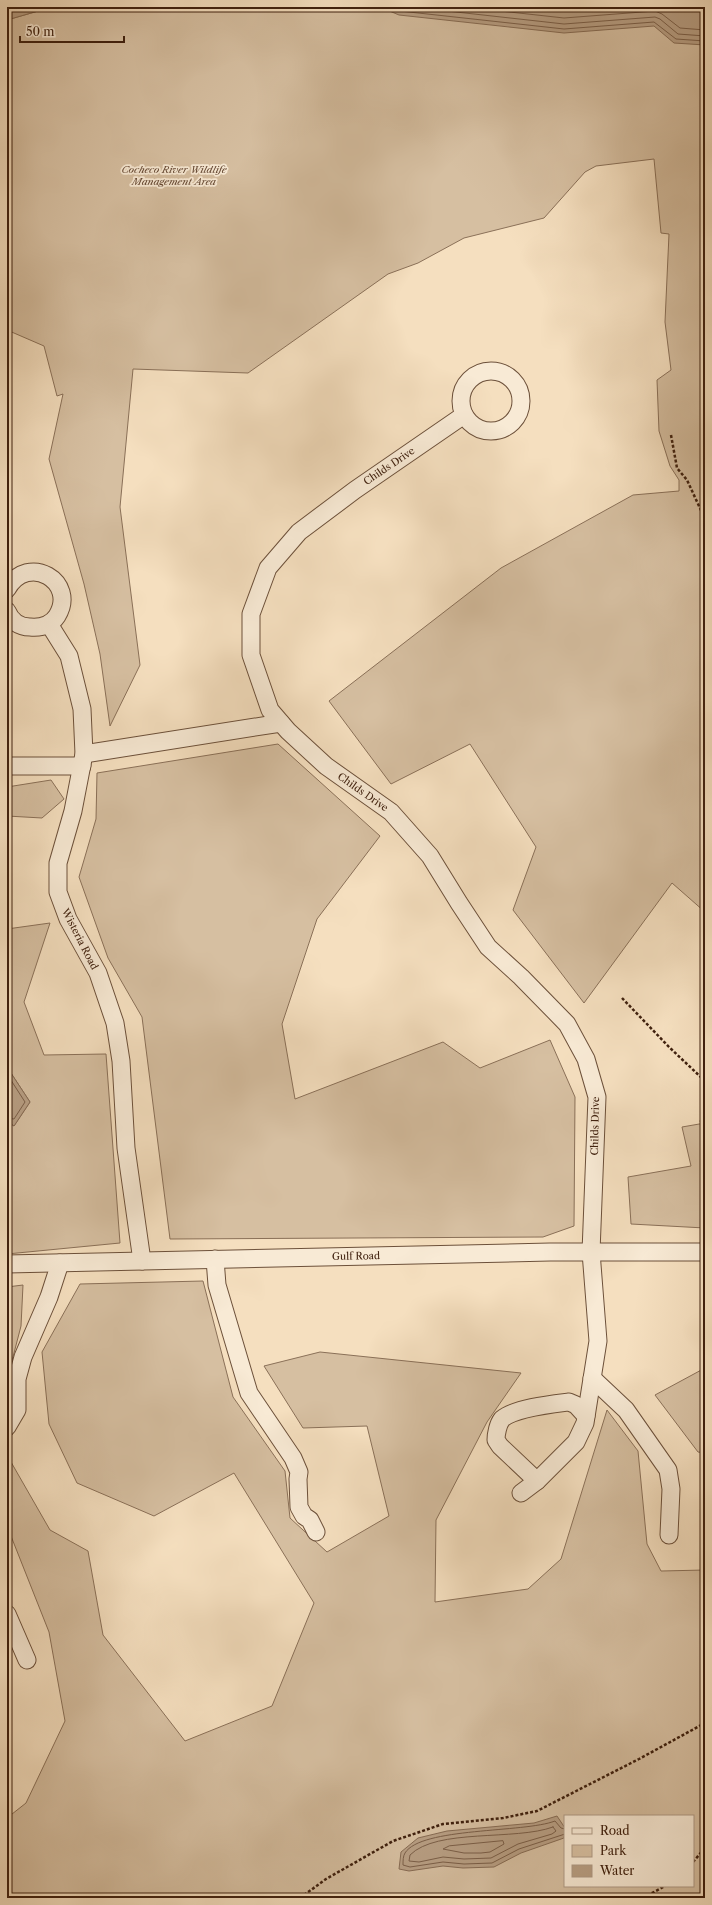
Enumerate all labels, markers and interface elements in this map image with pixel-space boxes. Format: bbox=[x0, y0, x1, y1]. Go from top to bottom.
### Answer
scale bar bbox=[20, 18, 124, 44]
text: 50 m bbox=[26, 24, 55, 39]
park label: Cocheco River Wildlife Management Area bbox=[121, 163, 228, 188]
street label: Childs Drive bbox=[361, 444, 417, 488]
street label: Childs Drive bbox=[335, 770, 391, 814]
street label: Wisteria Road bbox=[58, 905, 101, 972]
street label: Childs Drive bbox=[588, 1096, 602, 1156]
street label: Gulf Road bbox=[332, 1249, 380, 1263]
legend bbox=[564, 1815, 694, 1887]
text: Road bbox=[600, 1823, 630, 1838]
text: Park bbox=[600, 1843, 627, 1858]
text: Water bbox=[599, 1863, 634, 1878]

